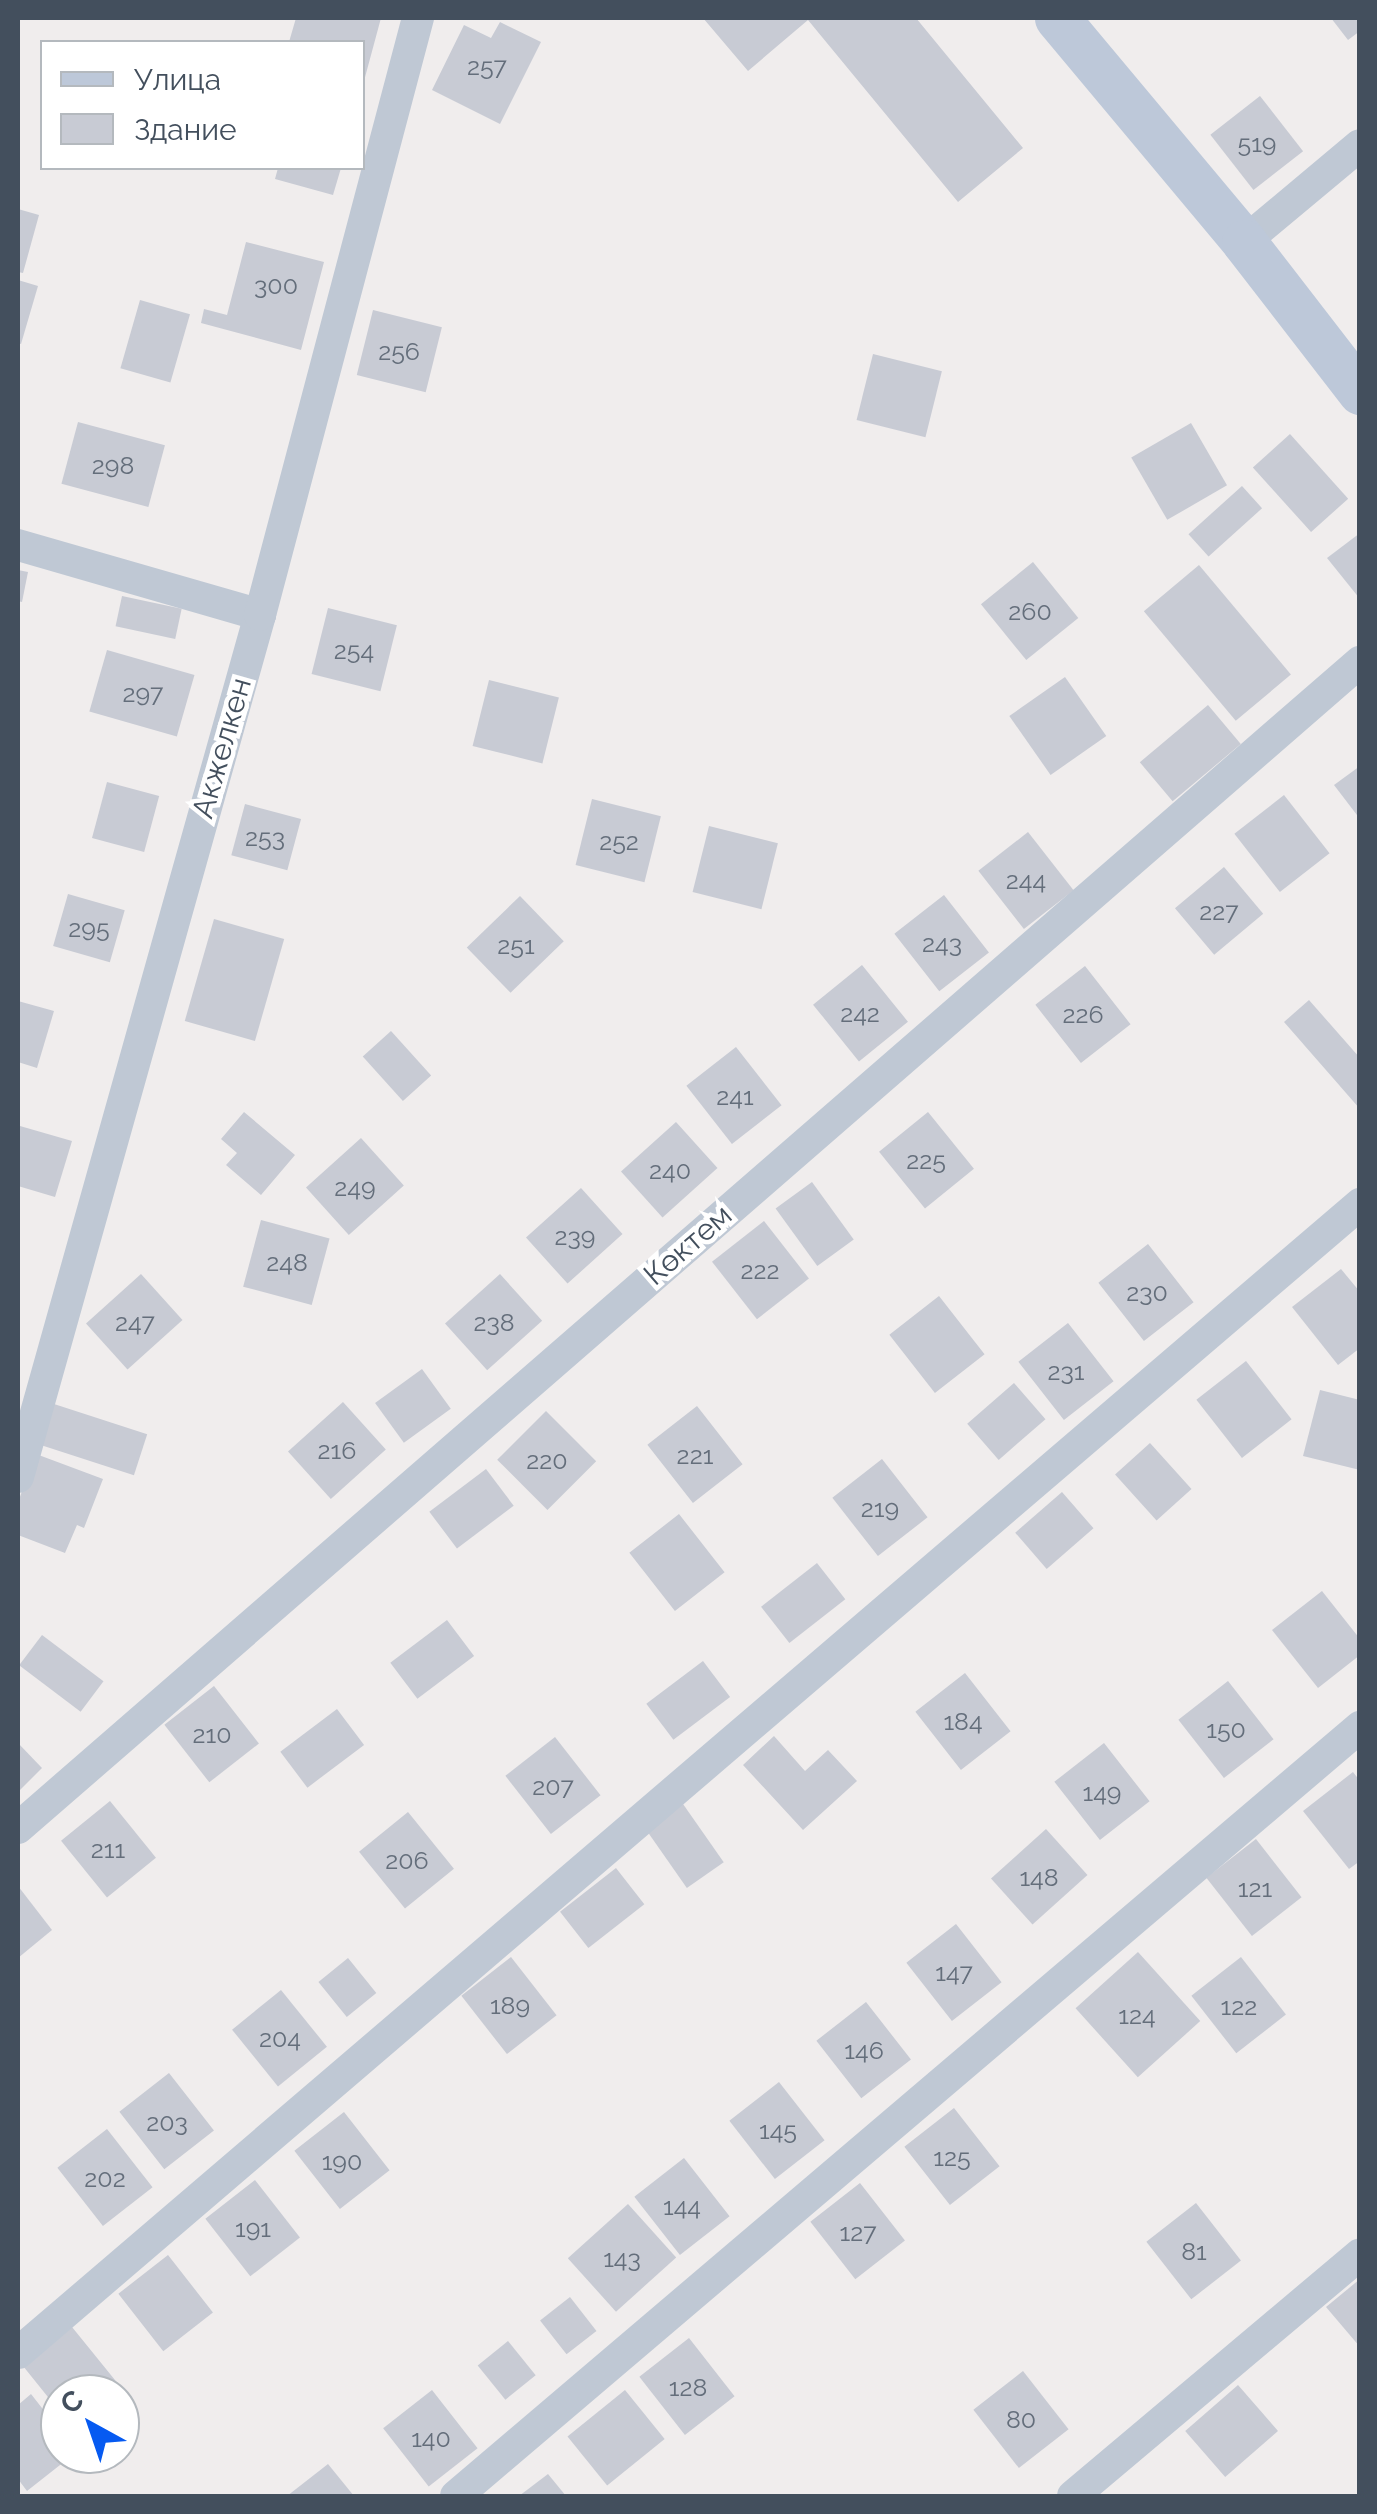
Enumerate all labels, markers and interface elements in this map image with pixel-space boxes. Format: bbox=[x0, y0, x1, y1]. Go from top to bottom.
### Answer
legend bbox=[40, 40, 365, 170]
house number: 257 bbox=[467, 51, 507, 81]
text: Улица bbox=[134, 62, 221, 97]
text: Здание bbox=[134, 112, 237, 147]
house number: 519 bbox=[1238, 128, 1276, 158]
house number: 300 bbox=[254, 270, 298, 300]
house number: 256 bbox=[378, 336, 420, 366]
house number: 298 bbox=[92, 450, 134, 480]
house number: 260 bbox=[1008, 596, 1052, 626]
house number: 254 bbox=[334, 635, 374, 665]
street label: Акжелкен bbox=[185, 674, 259, 822]
house number: 297 bbox=[123, 678, 163, 708]
house number: 253 bbox=[245, 822, 285, 852]
house number: 252 bbox=[599, 826, 639, 856]
house number: 244 bbox=[1006, 865, 1046, 895]
house number: 227 bbox=[1199, 896, 1239, 926]
house number: 295 bbox=[68, 913, 110, 943]
house number: 243 bbox=[922, 928, 962, 958]
house number: 251 bbox=[497, 930, 535, 960]
house number: 242 bbox=[840, 998, 880, 1028]
house number: 226 bbox=[1062, 999, 1104, 1029]
house number: 241 bbox=[716, 1081, 754, 1111]
house number: 225 bbox=[906, 1145, 946, 1175]
house number: 240 bbox=[649, 1155, 691, 1185]
house number: 249 bbox=[334, 1172, 376, 1202]
street label: Көктем bbox=[637, 1197, 739, 1293]
house number: 239 bbox=[554, 1221, 596, 1251]
house number: 248 bbox=[266, 1247, 308, 1277]
house number: 222 bbox=[740, 1255, 780, 1285]
house number: 230 bbox=[1126, 1277, 1168, 1307]
house number: 247 bbox=[115, 1307, 155, 1337]
house number: 238 bbox=[473, 1307, 515, 1337]
house number: 231 bbox=[1047, 1356, 1085, 1386]
house number: 216 bbox=[318, 1435, 356, 1465]
house number: 221 bbox=[677, 1440, 713, 1470]
house number: 220 bbox=[526, 1445, 568, 1475]
house number: 219 bbox=[861, 1493, 899, 1523]
house number: 184 bbox=[943, 1706, 983, 1736]
house number: 150 bbox=[1206, 1714, 1246, 1744]
house number: 210 bbox=[192, 1719, 232, 1749]
house number: 207 bbox=[532, 1771, 574, 1801]
house number: 149 bbox=[1083, 1777, 1121, 1807]
house number: 211 bbox=[91, 1834, 125, 1864]
house number: 206 bbox=[385, 1845, 429, 1875]
house number: 148 bbox=[1019, 1862, 1059, 1892]
house number: 121 bbox=[1238, 1873, 1272, 1903]
house number: 147 bbox=[935, 1957, 973, 1987]
house number: 189 bbox=[490, 1990, 530, 2020]
house number: 122 bbox=[1221, 1991, 1257, 2021]
house number: 124 bbox=[1118, 2000, 1156, 2030]
house number: 204 bbox=[259, 2023, 301, 2053]
house number: 146 bbox=[844, 2035, 884, 2065]
house number: 203 bbox=[146, 2107, 188, 2137]
house number: 145 bbox=[759, 2115, 797, 2145]
house number: 125 bbox=[933, 2142, 971, 2172]
house number: 190 bbox=[322, 2146, 362, 2176]
house number: 202 bbox=[84, 2163, 126, 2193]
house number: 144 bbox=[663, 2191, 701, 2221]
house number: 191 bbox=[235, 2213, 271, 2243]
house number: 127 bbox=[839, 2217, 877, 2247]
house number: 81 bbox=[1181, 2236, 1207, 2266]
house number: 143 bbox=[603, 2243, 641, 2273]
house number: 128 bbox=[669, 2372, 707, 2402]
north arrow bbox=[40, 2374, 140, 2474]
text: С bbox=[54, 2383, 90, 2421]
house number: 80 bbox=[1006, 2404, 1036, 2434]
house number: 140 bbox=[411, 2423, 451, 2453]

